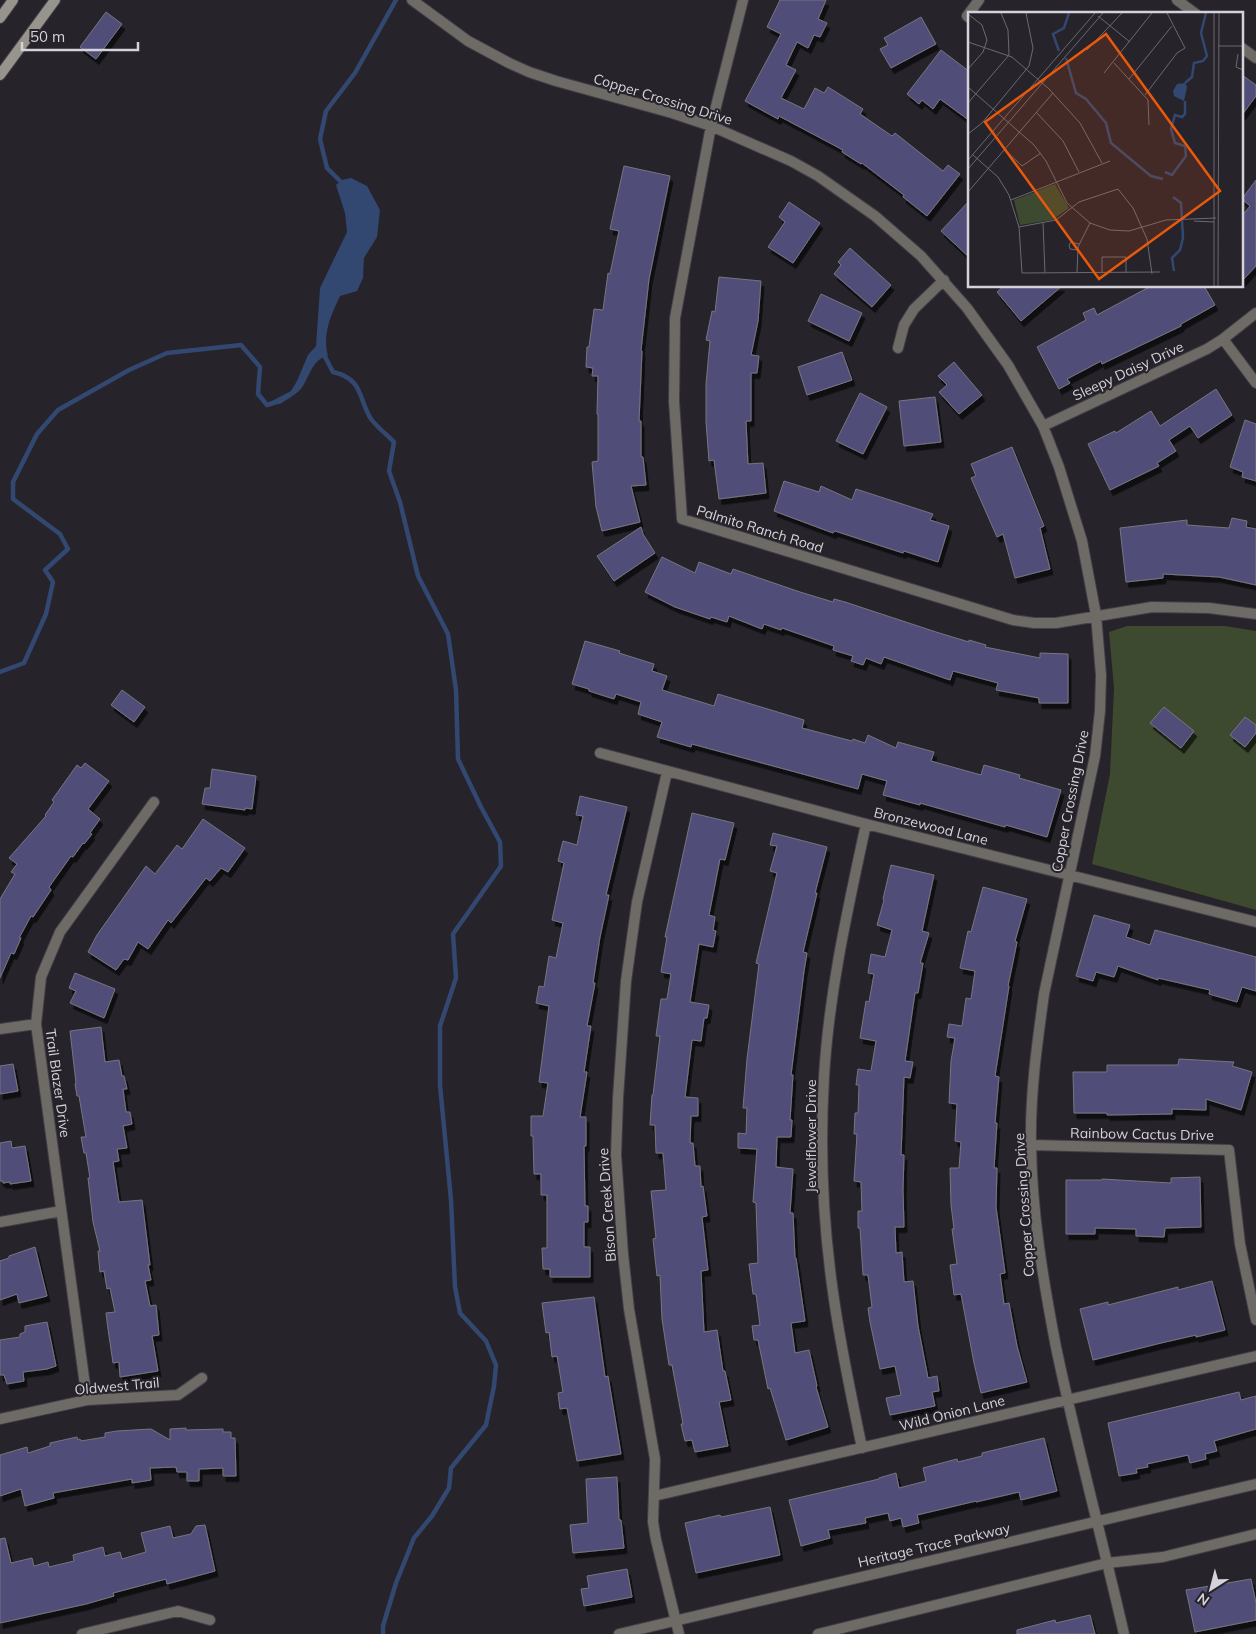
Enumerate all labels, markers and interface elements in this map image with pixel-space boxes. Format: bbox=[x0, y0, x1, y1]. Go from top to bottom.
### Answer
inset map bbox=[968, 12, 1244, 288]
scale bar bbox=[22, 20, 139, 52]
text: 50 m bbox=[30, 27, 65, 46]
street label: Copper Crossing Drive bbox=[591, 69, 735, 129]
street label: Sleepy Daisy Drive bbox=[1070, 337, 1186, 405]
street label: Palmito Ranch Road bbox=[694, 501, 826, 557]
street label: Copper Crossing Drive bbox=[1047, 729, 1093, 873]
street label: Bronzewood Lane bbox=[872, 803, 990, 849]
street label: Trail Blazer Drive bbox=[41, 1027, 75, 1139]
street label: Jewelflower Drive bbox=[802, 1079, 820, 1193]
street label: Rainbow Cactus Drive bbox=[1070, 1124, 1214, 1144]
street label: Copper Crossing Drive bbox=[1010, 1132, 1038, 1278]
street label: Bison Creek Drive bbox=[594, 1147, 620, 1263]
street label: Oldwest Trail bbox=[74, 1373, 160, 1399]
street label: Wild Onion Lane bbox=[897, 1391, 1007, 1435]
street label: Heritage Trace Parkway bbox=[856, 1519, 1012, 1571]
north arrow bbox=[1186, 1564, 1236, 1614]
text: N bbox=[1194, 1589, 1213, 1610]

